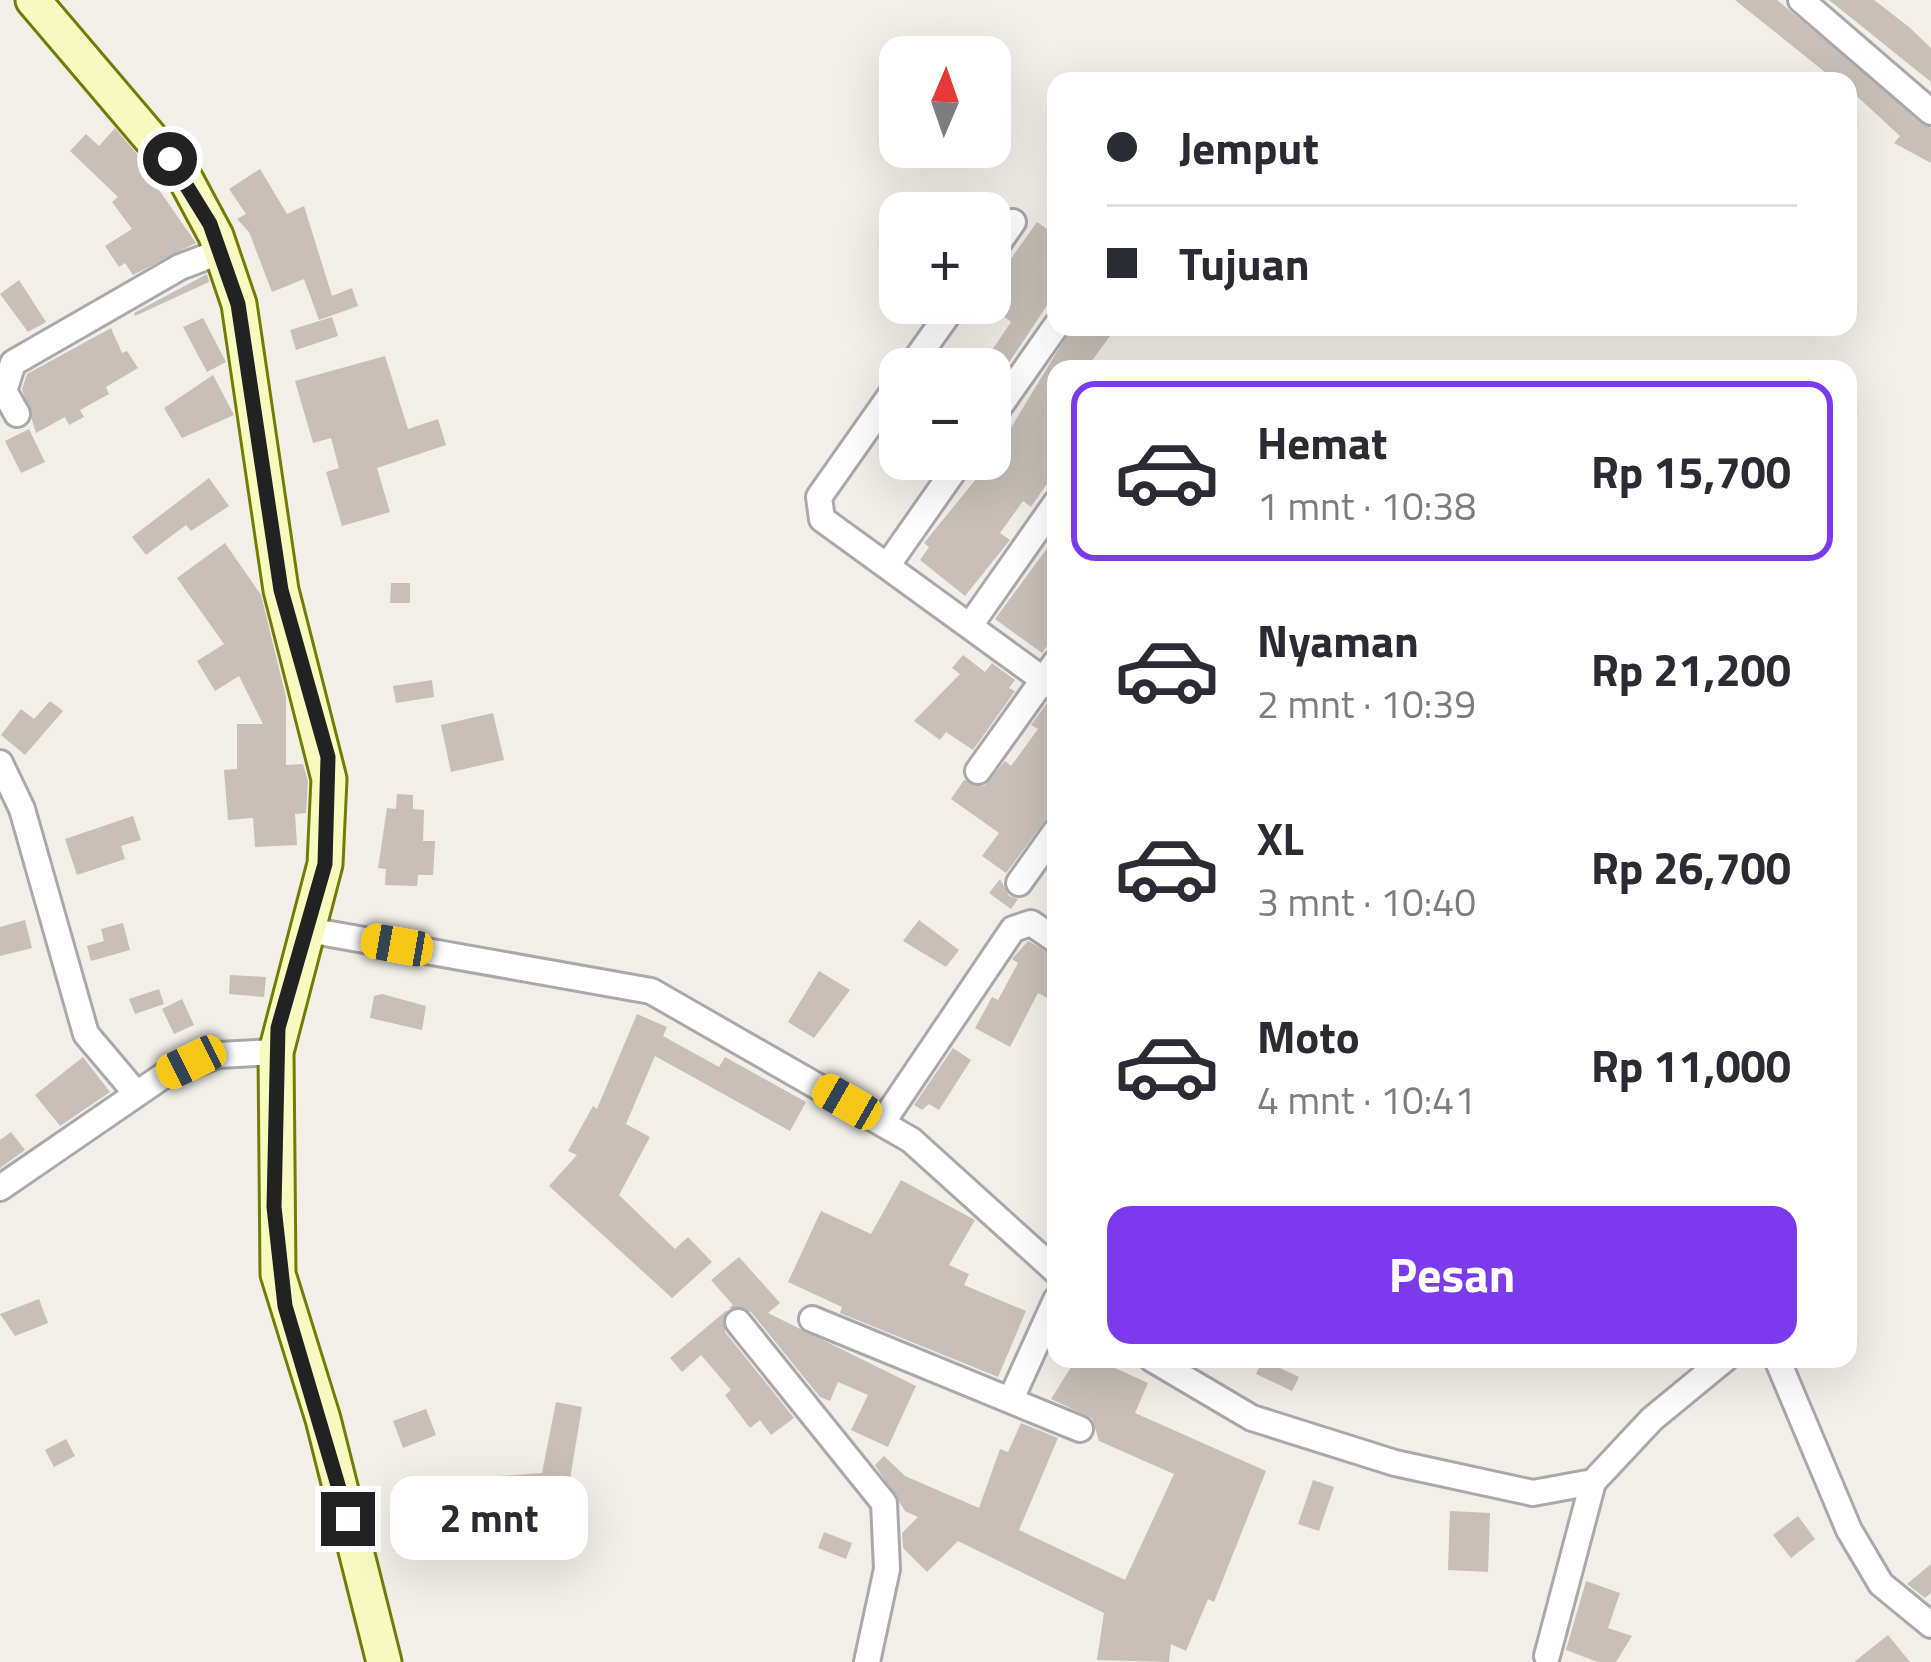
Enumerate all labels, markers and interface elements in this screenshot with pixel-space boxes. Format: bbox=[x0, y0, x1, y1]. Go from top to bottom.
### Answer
north arrow bbox=[879, 36, 1011, 168]
map controls bbox=[879, 36, 1011, 480]
text: Jemput bbox=[1179, 113, 1319, 181]
route start bbox=[143, 132, 197, 186]
button: + bbox=[879, 192, 1011, 324]
text: Tujuan bbox=[1179, 229, 1310, 297]
button: − bbox=[879, 348, 1011, 480]
text: Hemat bbox=[1257, 408, 1387, 476]
icon: car bbox=[1113, 417, 1221, 525]
text: Rp 15,700 bbox=[1591, 437, 1791, 505]
text: 1 mnt · 10:38 bbox=[1257, 476, 1476, 535]
text: Nyaman bbox=[1257, 606, 1419, 674]
icon: car bbox=[1113, 615, 1221, 723]
text: Rp 21,200 bbox=[1591, 635, 1791, 703]
text: 2 mnt · 10:39 bbox=[1257, 674, 1476, 733]
text: XL bbox=[1257, 804, 1304, 872]
icon: car bbox=[1113, 813, 1221, 921]
text: Rp 26,700 bbox=[1591, 833, 1791, 901]
text: 3 mnt · 10:40 bbox=[1257, 872, 1476, 931]
car bbox=[358, 921, 436, 969]
text: Moto bbox=[1257, 1002, 1360, 1070]
icon: car bbox=[1113, 1011, 1221, 1119]
car bbox=[151, 1030, 231, 1094]
text: Rp 11,000 bbox=[1591, 1031, 1791, 1099]
car bbox=[807, 1068, 887, 1136]
text: 4 mnt · 10:41 bbox=[1257, 1070, 1476, 1129]
button: Pesan bbox=[1107, 1206, 1797, 1344]
callout: 2 mnt bbox=[390, 1477, 588, 1561]
text: 2 mnt bbox=[440, 1488, 538, 1547]
route end bbox=[321, 1492, 375, 1546]

